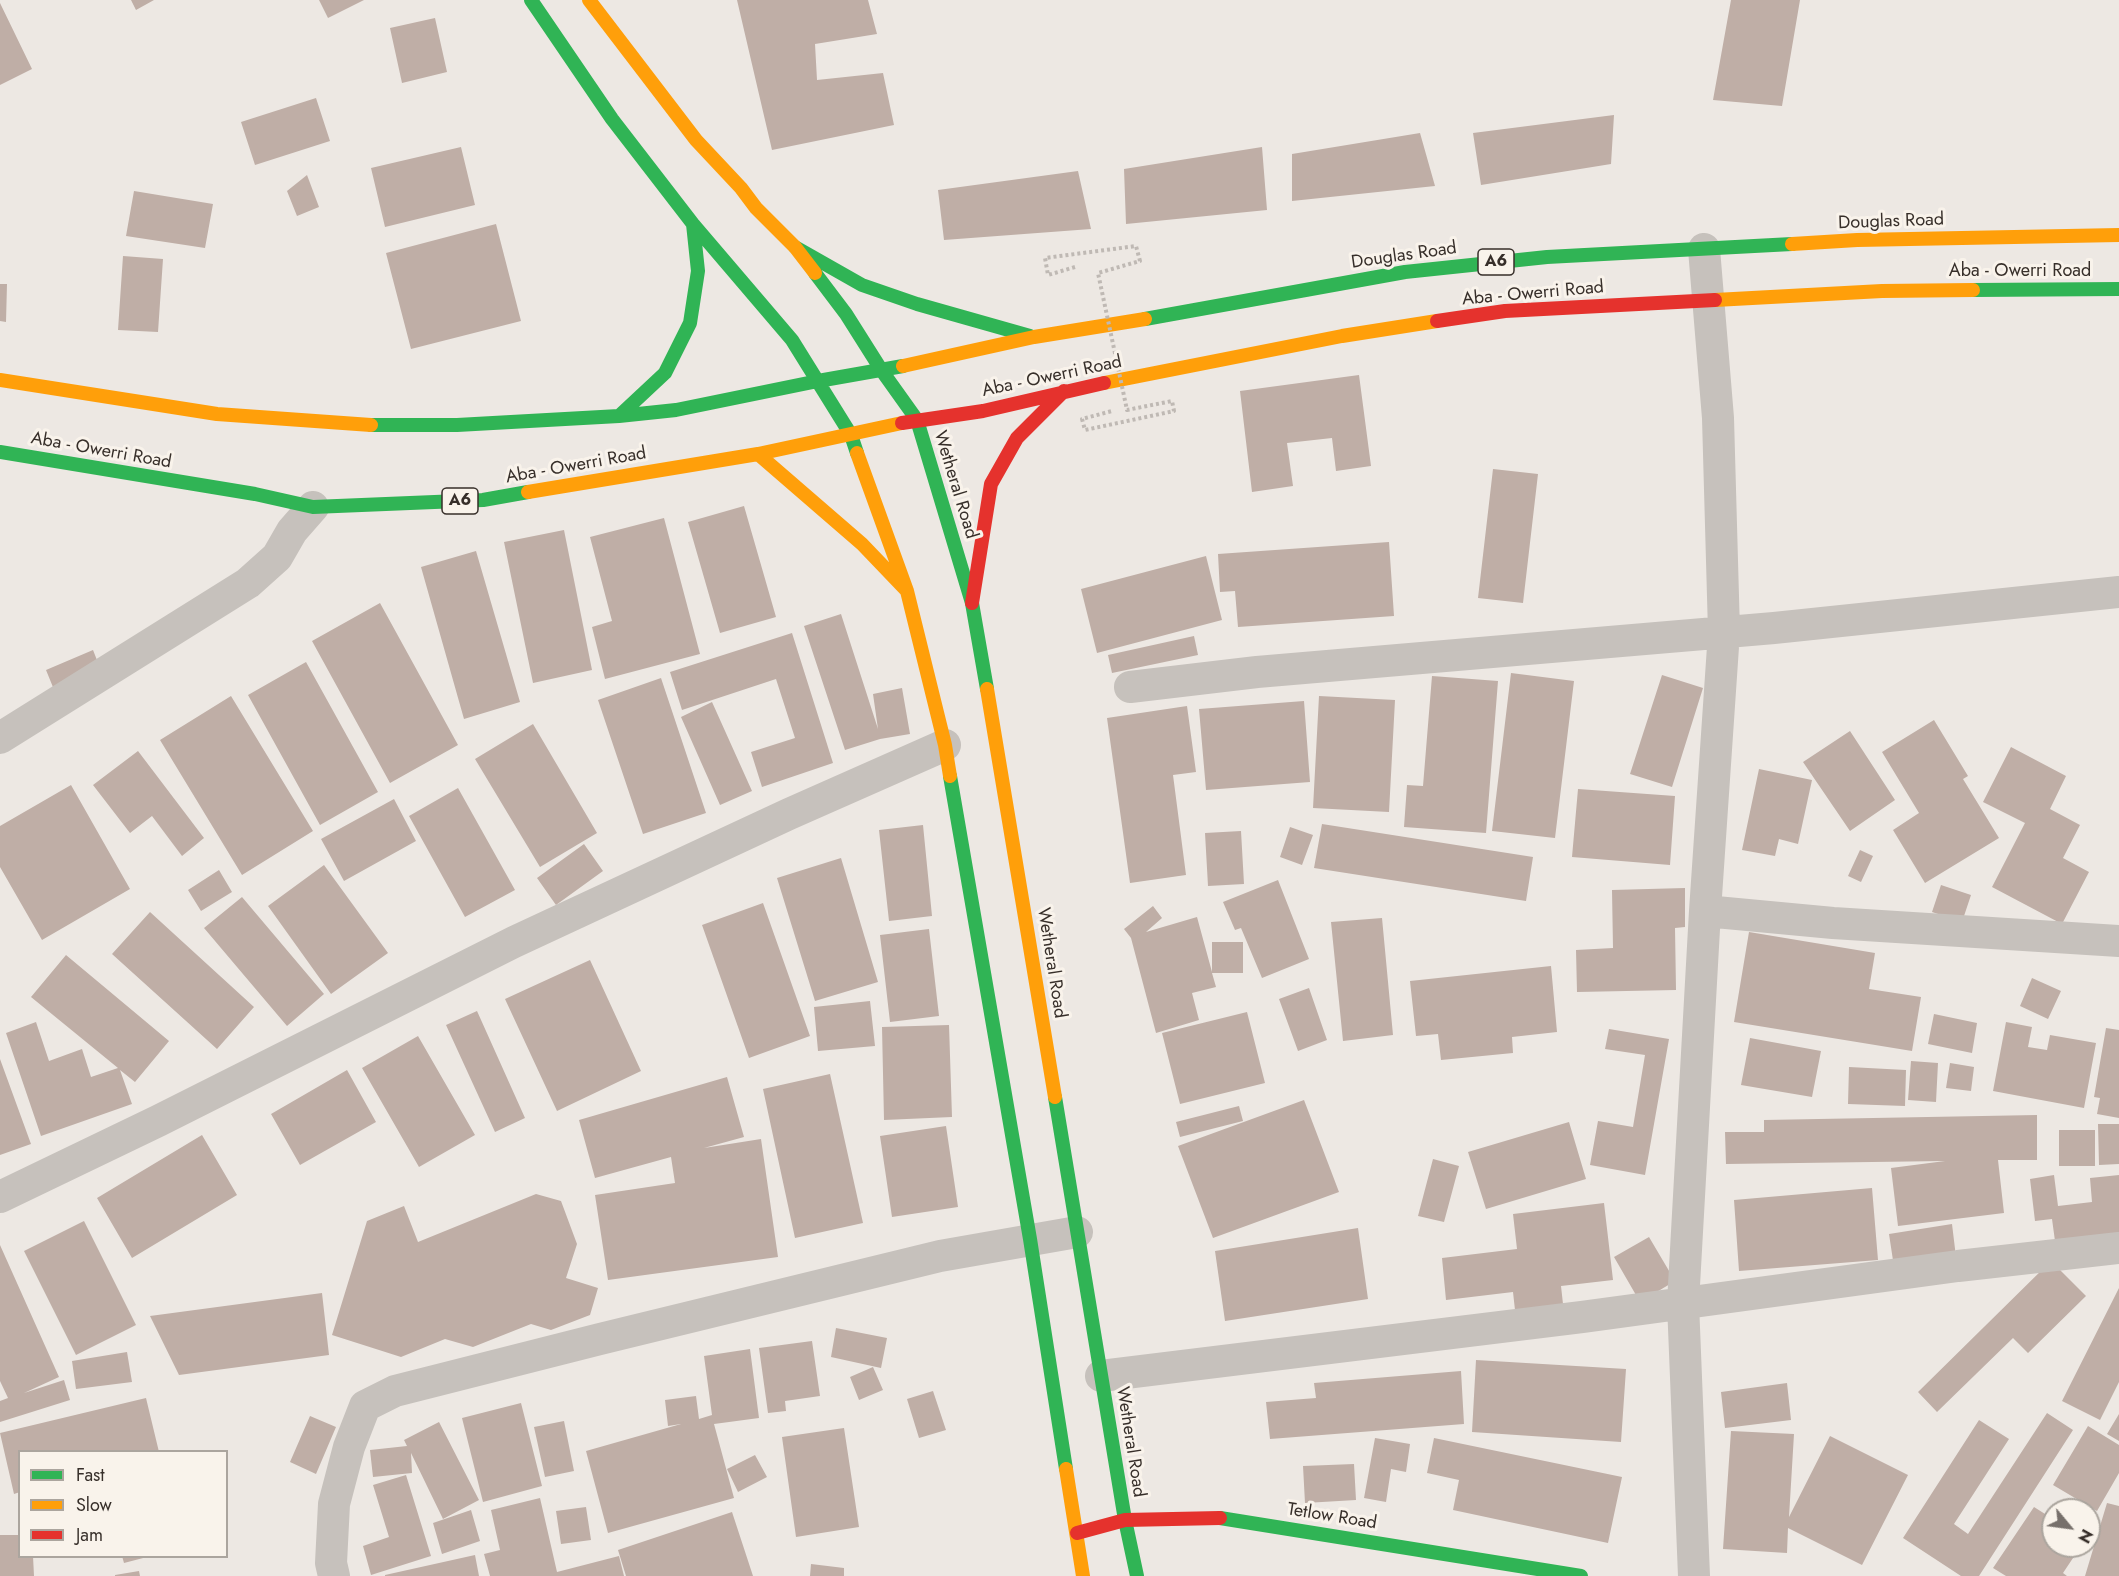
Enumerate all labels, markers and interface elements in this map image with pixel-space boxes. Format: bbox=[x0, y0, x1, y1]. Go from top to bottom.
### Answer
street label: Douglas Road bbox=[1838, 209, 1944, 235]
street label: Douglas Road bbox=[1350, 238, 1458, 274]
road number: A6 bbox=[1478, 249, 1514, 275]
street label: Aba - Owerri Road bbox=[1949, 261, 2091, 283]
street label: Aba - Owerri Road bbox=[1461, 277, 1605, 311]
street label: Aba - Owerri Road bbox=[980, 352, 1124, 402]
street label: Aba - Owerri Road bbox=[29, 428, 173, 474]
street label: Wetheral Road bbox=[928, 428, 982, 542]
street label: Aba - Owerri Road bbox=[504, 443, 648, 489]
road number: A6 bbox=[442, 488, 478, 514]
street label: Wetheral Road bbox=[1032, 906, 1070, 1020]
street label: Wetheral Road bbox=[1111, 1385, 1149, 1499]
legend bbox=[18, 1450, 228, 1558]
text: Fast bbox=[76, 1462, 105, 1488]
text: Slow bbox=[76, 1492, 112, 1518]
north arrow bbox=[2041, 1498, 2101, 1558]
street label: Tetlow Road bbox=[1286, 1499, 1378, 1535]
text: Jam bbox=[76, 1522, 103, 1548]
text: N bbox=[2072, 1525, 2099, 1547]

